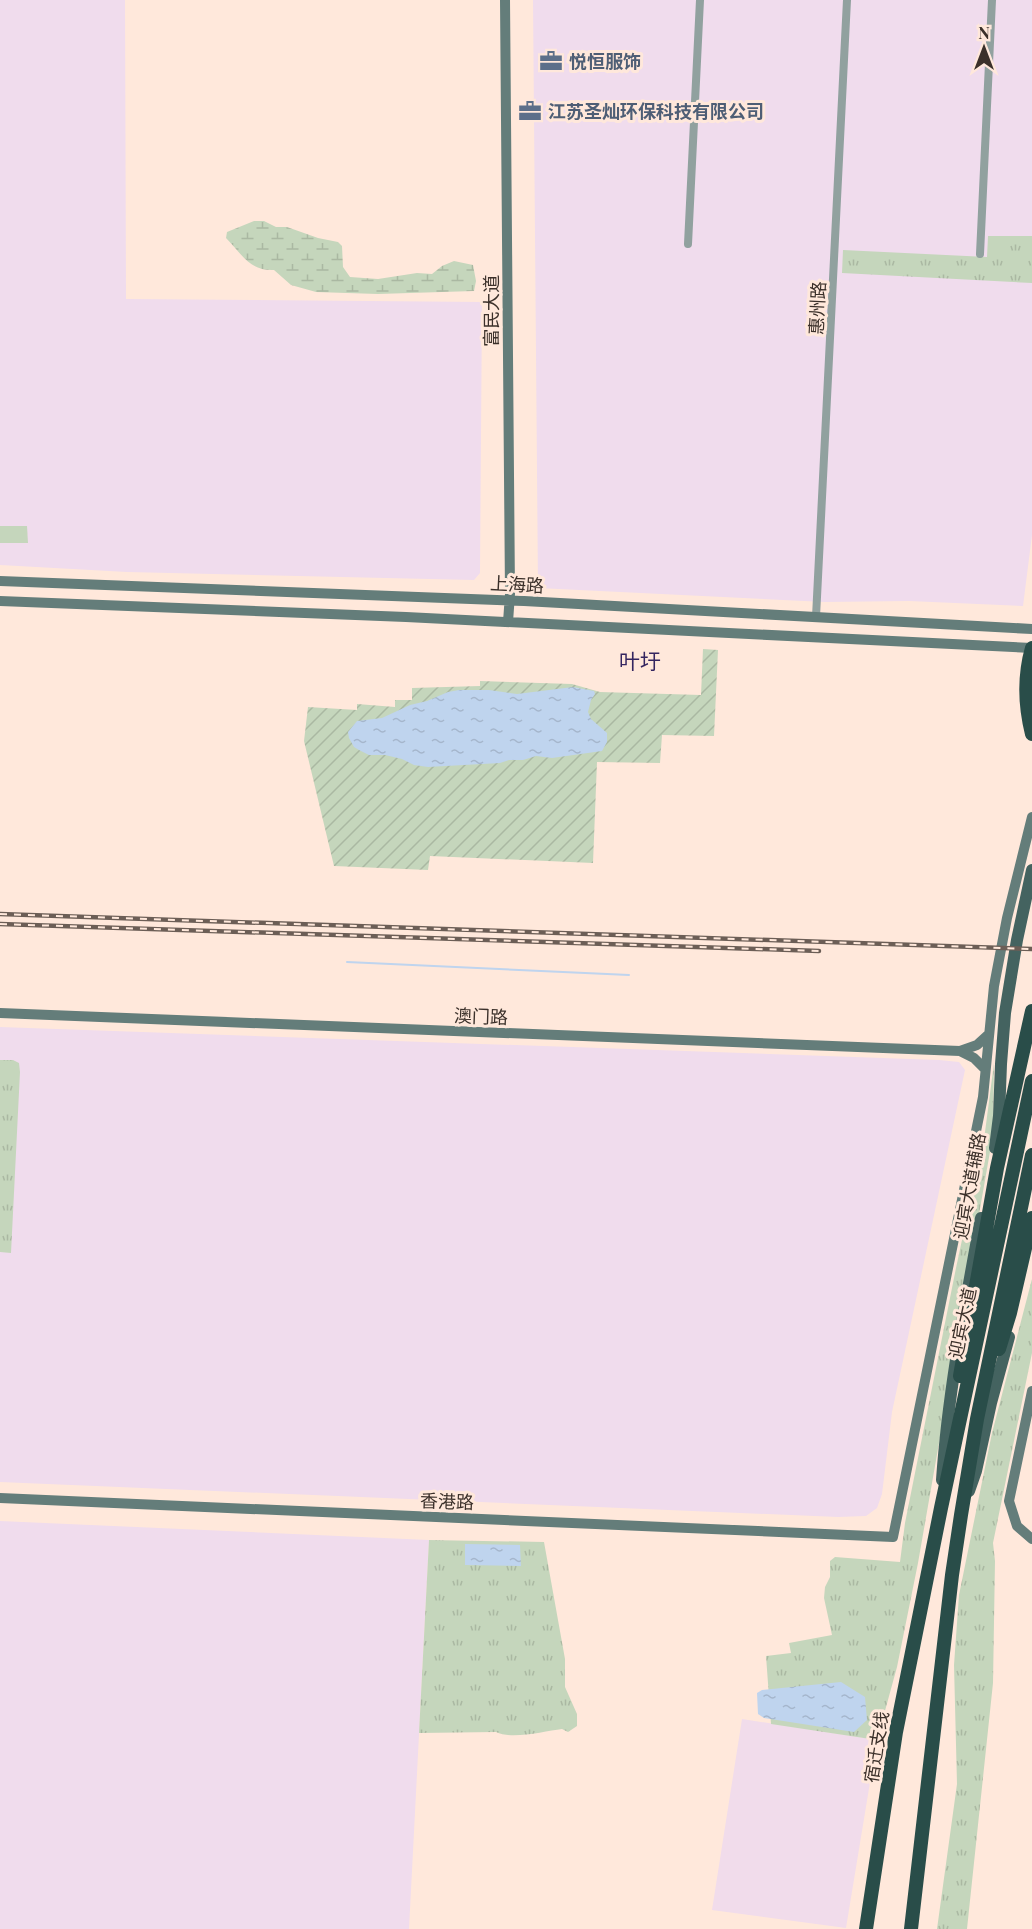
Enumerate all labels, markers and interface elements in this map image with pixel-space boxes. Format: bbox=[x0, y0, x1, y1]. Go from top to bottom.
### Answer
north arrow bbox=[954, 18, 1014, 78]
text: N bbox=[978, 22, 990, 43]
office icon: 悦恒服饰 bbox=[538, 48, 564, 74]
place label: 悦恒服饰 bbox=[569, 49, 641, 73]
office icon: 江苏圣灿环保科技有限公司 bbox=[517, 98, 543, 124]
place label: 江苏圣灿环保科技有限公司 bbox=[548, 99, 764, 123]
street label: 富民大道 bbox=[479, 275, 503, 347]
street label: 惠州路 bbox=[804, 280, 830, 336]
street label: 上海路 bbox=[489, 571, 545, 597]
district label: 叶圩 bbox=[619, 646, 661, 674]
street label: 澳门路 bbox=[454, 1003, 508, 1029]
street label: 迎宾大道辅路 bbox=[948, 1131, 990, 1241]
street label: 迎宾大道 bbox=[943, 1285, 981, 1361]
street label: 香港路 bbox=[420, 1488, 474, 1514]
street label: 宿迁支线 bbox=[859, 1710, 893, 1784]

